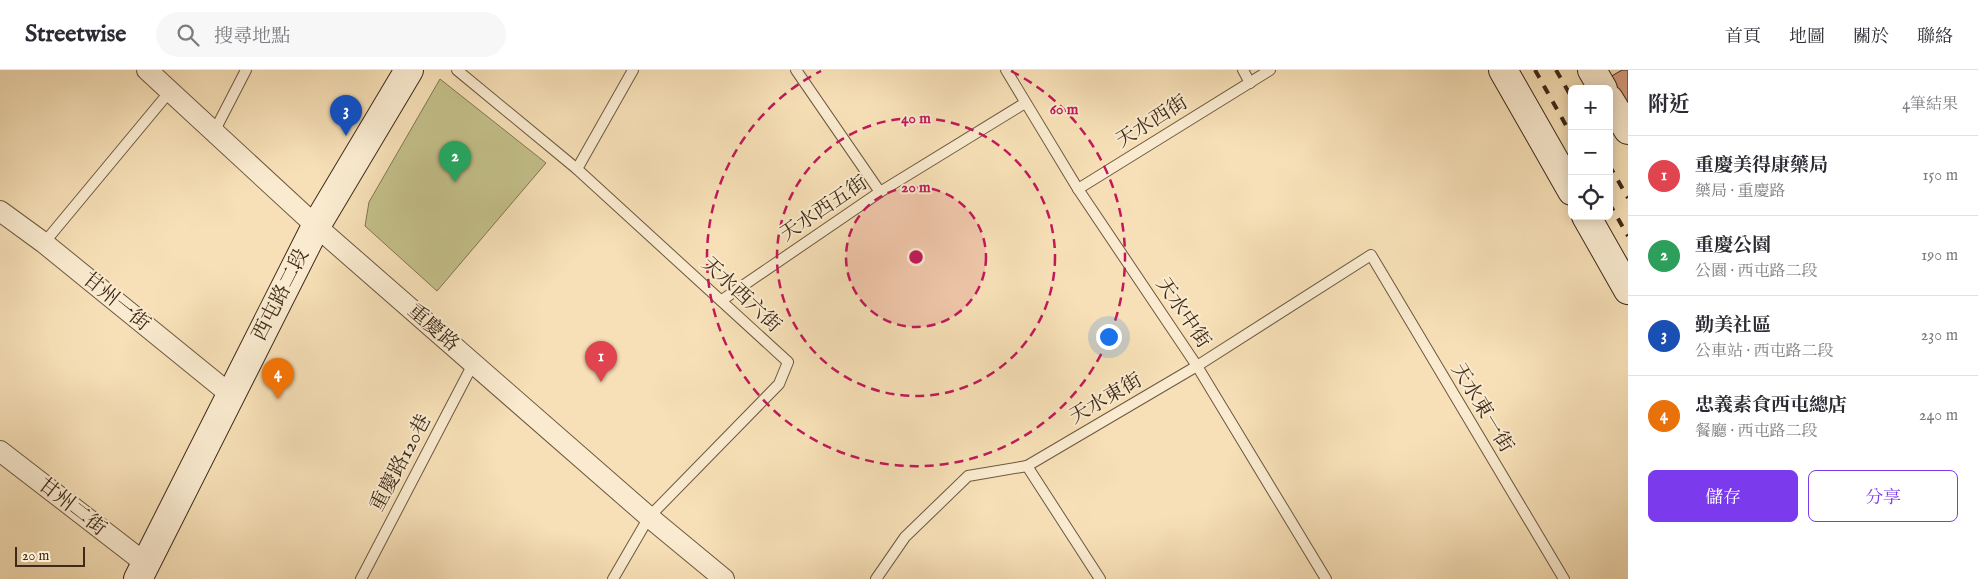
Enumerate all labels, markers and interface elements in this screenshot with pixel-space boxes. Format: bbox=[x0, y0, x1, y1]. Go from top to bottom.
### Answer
search box bbox=[156, 12, 506, 57]
text: Streetwise bbox=[25, 19, 126, 50]
icon: search bbox=[174, 21, 202, 49]
text: 搜尋地點 bbox=[214, 25, 290, 49]
text: 首頁 bbox=[1725, 26, 1761, 49]
text: 地圖 bbox=[1789, 26, 1825, 49]
text: 關於 bbox=[1853, 26, 1889, 49]
text: 聯絡 bbox=[1917, 26, 1953, 49]
map controls bbox=[1568, 85, 1613, 220]
button: + bbox=[1568, 85, 1613, 130]
street label: 天水西街 bbox=[1111, 90, 1193, 154]
text: 附近 bbox=[1648, 92, 1690, 119]
pin: 3 bbox=[330, 95, 362, 136]
text: 4筆結果 bbox=[1902, 95, 1958, 115]
text: 60 m bbox=[1050, 100, 1079, 119]
text: 40 m bbox=[901, 109, 931, 128]
button: − bbox=[1568, 130, 1613, 175]
pin: 2 bbox=[439, 141, 471, 182]
text: 重慶美得康藥局 bbox=[1695, 154, 1828, 178]
text: 1 bbox=[1661, 166, 1667, 186]
text: 150 m bbox=[1923, 166, 1958, 186]
street label: 天水西五街 bbox=[776, 171, 872, 247]
button: locate bbox=[1568, 175, 1613, 220]
text: 20 m bbox=[901, 178, 931, 197]
text: 藥局 · 重慶路 bbox=[1695, 182, 1786, 202]
text: 重慶公園 bbox=[1695, 234, 1771, 258]
street label: 西屯路二段 bbox=[247, 245, 315, 345]
text: 2 bbox=[1660, 246, 1668, 266]
text: 190 m bbox=[1921, 246, 1958, 266]
centre of rings bbox=[907, 248, 925, 266]
street label: 天水西六街 bbox=[696, 252, 786, 338]
text: 公園 · 西屯路二段 bbox=[1695, 262, 1818, 282]
street label: 甘州一街 bbox=[77, 267, 155, 337]
street label: 天水中街 bbox=[1150, 273, 1216, 353]
street label: 重慶路 bbox=[402, 299, 464, 357]
text: 勤美社區 bbox=[1695, 314, 1771, 338]
your location bbox=[1096, 324, 1122, 350]
text: 3 bbox=[1661, 326, 1667, 346]
text: 230 m bbox=[1921, 326, 1958, 346]
pin: 1 bbox=[585, 341, 617, 382]
text: 公車站 · 西屯路二段 bbox=[1695, 342, 1834, 362]
pin: 4 bbox=[262, 358, 294, 399]
street label: 天水東一街 bbox=[1446, 359, 1518, 457]
street label: 天水東街 bbox=[1065, 368, 1147, 430]
text: 忠義素食西屯總店 bbox=[1695, 394, 1847, 418]
text: 4 bbox=[1660, 406, 1668, 426]
text: 240 m bbox=[1919, 406, 1958, 426]
street label: 重慶路120巷 bbox=[365, 410, 437, 516]
text: 餐廳 · 西屯路二段 bbox=[1695, 422, 1818, 442]
button: 儲存 bbox=[1648, 470, 1798, 522]
button: 分享 bbox=[1808, 470, 1958, 522]
street label: 甘州二街 bbox=[33, 473, 111, 541]
scale bar bbox=[15, 544, 85, 567]
text: 20 m bbox=[22, 547, 49, 565]

